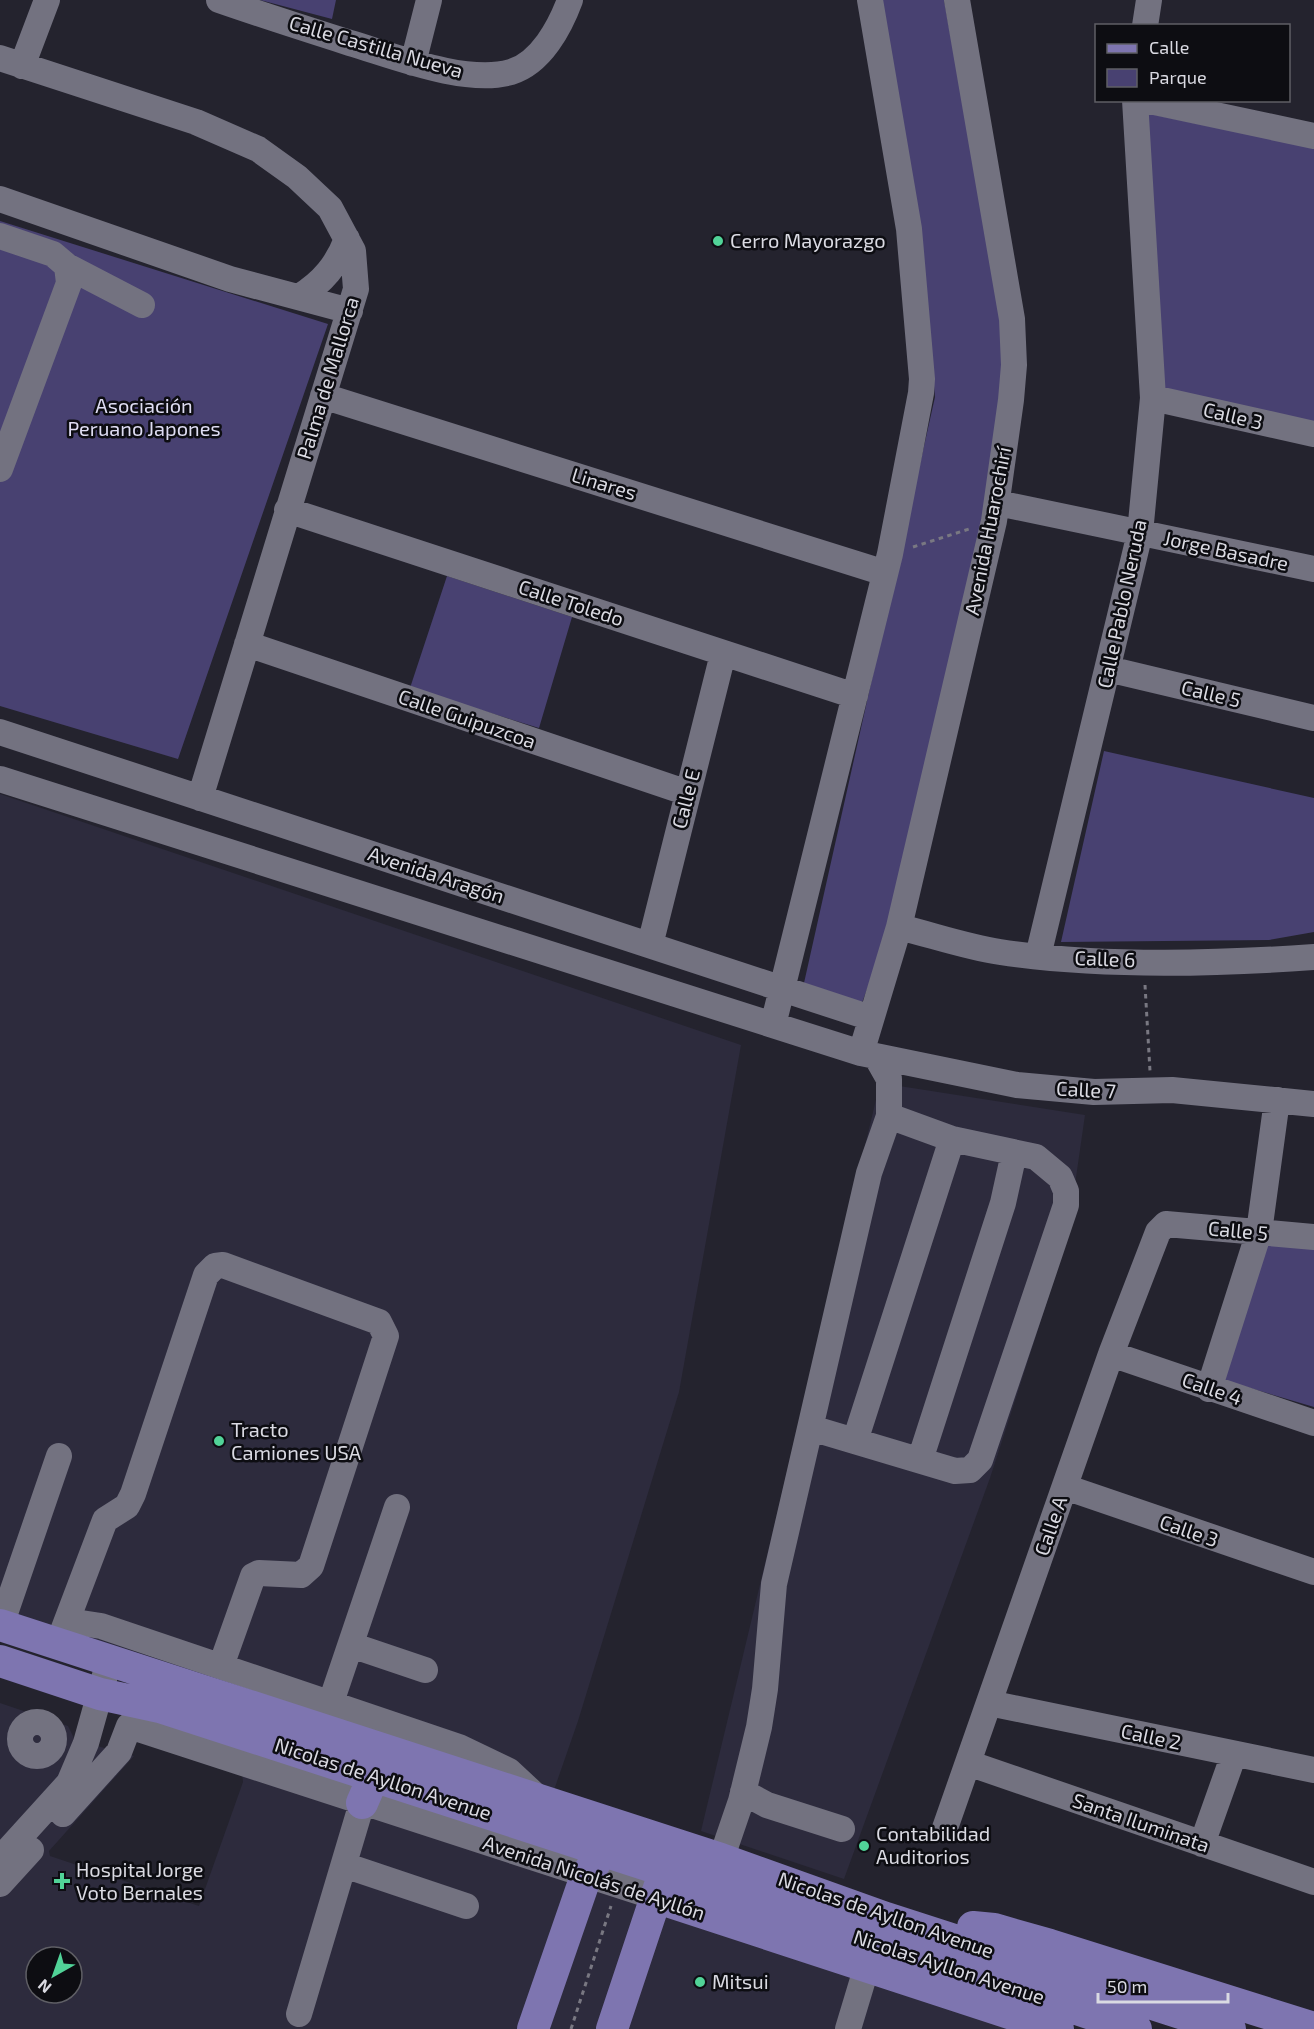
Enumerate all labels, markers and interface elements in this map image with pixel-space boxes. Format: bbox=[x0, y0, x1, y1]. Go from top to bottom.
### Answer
street label: Calle Castilla Nueva bbox=[287, 10, 466, 82]
legend bbox=[1095, 24, 1290, 102]
text: Calle bbox=[1149, 36, 1190, 58]
text: Parque bbox=[1149, 66, 1207, 88]
place label: Cerro Mayorazgo bbox=[730, 228, 886, 252]
marker: Cerro Mayorazgo bbox=[711, 234, 725, 248]
street label: Palma de Mallorca bbox=[291, 294, 363, 462]
park label: Asociación Peruano Japones bbox=[67, 393, 221, 440]
street label: Calle 3 bbox=[1201, 397, 1265, 434]
street label: Avenida Huarochirí bbox=[959, 444, 1015, 617]
street label: Linares bbox=[569, 462, 640, 504]
street label: Calle Pablo Neruda bbox=[1091, 517, 1151, 690]
street label: Jorge Basadre bbox=[1162, 525, 1291, 575]
street label: Calle Toledo bbox=[516, 574, 627, 630]
street label: Calle 5 bbox=[1179, 675, 1243, 711]
street label: Calle Guipuzcoa bbox=[396, 683, 539, 753]
street label: Calle E bbox=[666, 766, 704, 831]
street label: Avenida Aragón bbox=[365, 841, 507, 907]
street label: Calle 6 bbox=[1074, 945, 1136, 971]
street label: Calle 7 bbox=[1056, 1075, 1116, 1103]
street label: Calle 5 bbox=[1207, 1215, 1269, 1245]
street label: Calle 4 bbox=[1179, 1367, 1245, 1409]
place label: Tracto Camiones USA bbox=[231, 1417, 362, 1464]
marker: Tracto Camiones USA bbox=[212, 1434, 226, 1448]
street label: Calle A bbox=[1029, 1492, 1072, 1559]
street label: Calle 3 bbox=[1157, 1509, 1222, 1551]
street label: Calle 2 bbox=[1119, 1718, 1183, 1754]
street label: Nicolas de Ayllon Avenue bbox=[272, 1732, 495, 1824]
street label: Santa Iluminata bbox=[1070, 1787, 1213, 1857]
place label: Contabilidad Auditorios bbox=[876, 1821, 990, 1868]
street label: Avenida Nicolás de Ayllón bbox=[480, 1830, 708, 1924]
marker: Contabilidad Auditorios bbox=[857, 1839, 871, 1853]
place label: Hospital Jorge Voto Bernales bbox=[76, 1857, 203, 1904]
street label: Nicolas de Ayllon Avenue bbox=[775, 1866, 997, 1962]
marker: Hospital Jorge Voto Bernales bbox=[53, 1872, 71, 1890]
street label: Nicolas Ayllon Avenue bbox=[851, 1924, 1048, 2008]
north arrow bbox=[24, 1945, 84, 2005]
scale bar bbox=[1098, 1966, 1228, 2004]
place label: Mitsui bbox=[712, 1969, 769, 1993]
marker: Mitsui bbox=[693, 1975, 707, 1989]
text: 50 m bbox=[1107, 1975, 1147, 1997]
text: N bbox=[34, 1976, 55, 1998]

